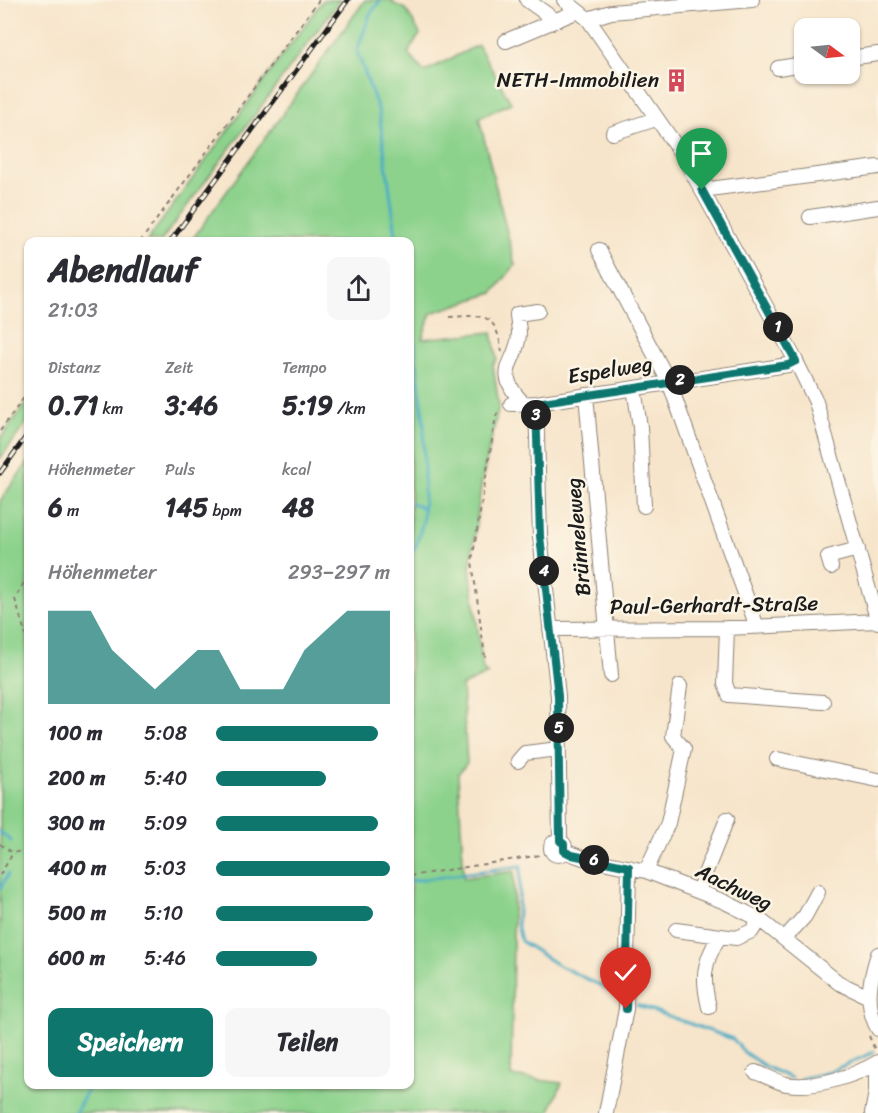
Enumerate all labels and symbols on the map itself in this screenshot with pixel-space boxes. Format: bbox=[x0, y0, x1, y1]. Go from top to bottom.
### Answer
north arrow bbox=[794, 18, 860, 84]
place label: NETH-Immobilien bbox=[497, 61, 659, 99]
building icon: NETH-Immobilien bbox=[664, 67, 690, 93]
pin bbox=[676, 128, 727, 190]
pin: 1 bbox=[763, 312, 793, 342]
street label: Espelweg bbox=[565, 345, 655, 395]
pin: 2 bbox=[665, 365, 695, 395]
pin: 3 bbox=[521, 400, 551, 430]
street label: Brünneleweg bbox=[554, 476, 602, 598]
pin: 4 bbox=[529, 556, 559, 586]
street label: Paul-Gerhardt-Straße bbox=[610, 584, 819, 626]
pin: 5 bbox=[544, 713, 574, 743]
pin: 6 bbox=[579, 845, 609, 875]
street label: Aachweg bbox=[688, 852, 779, 922]
pin bbox=[600, 947, 651, 1009]

